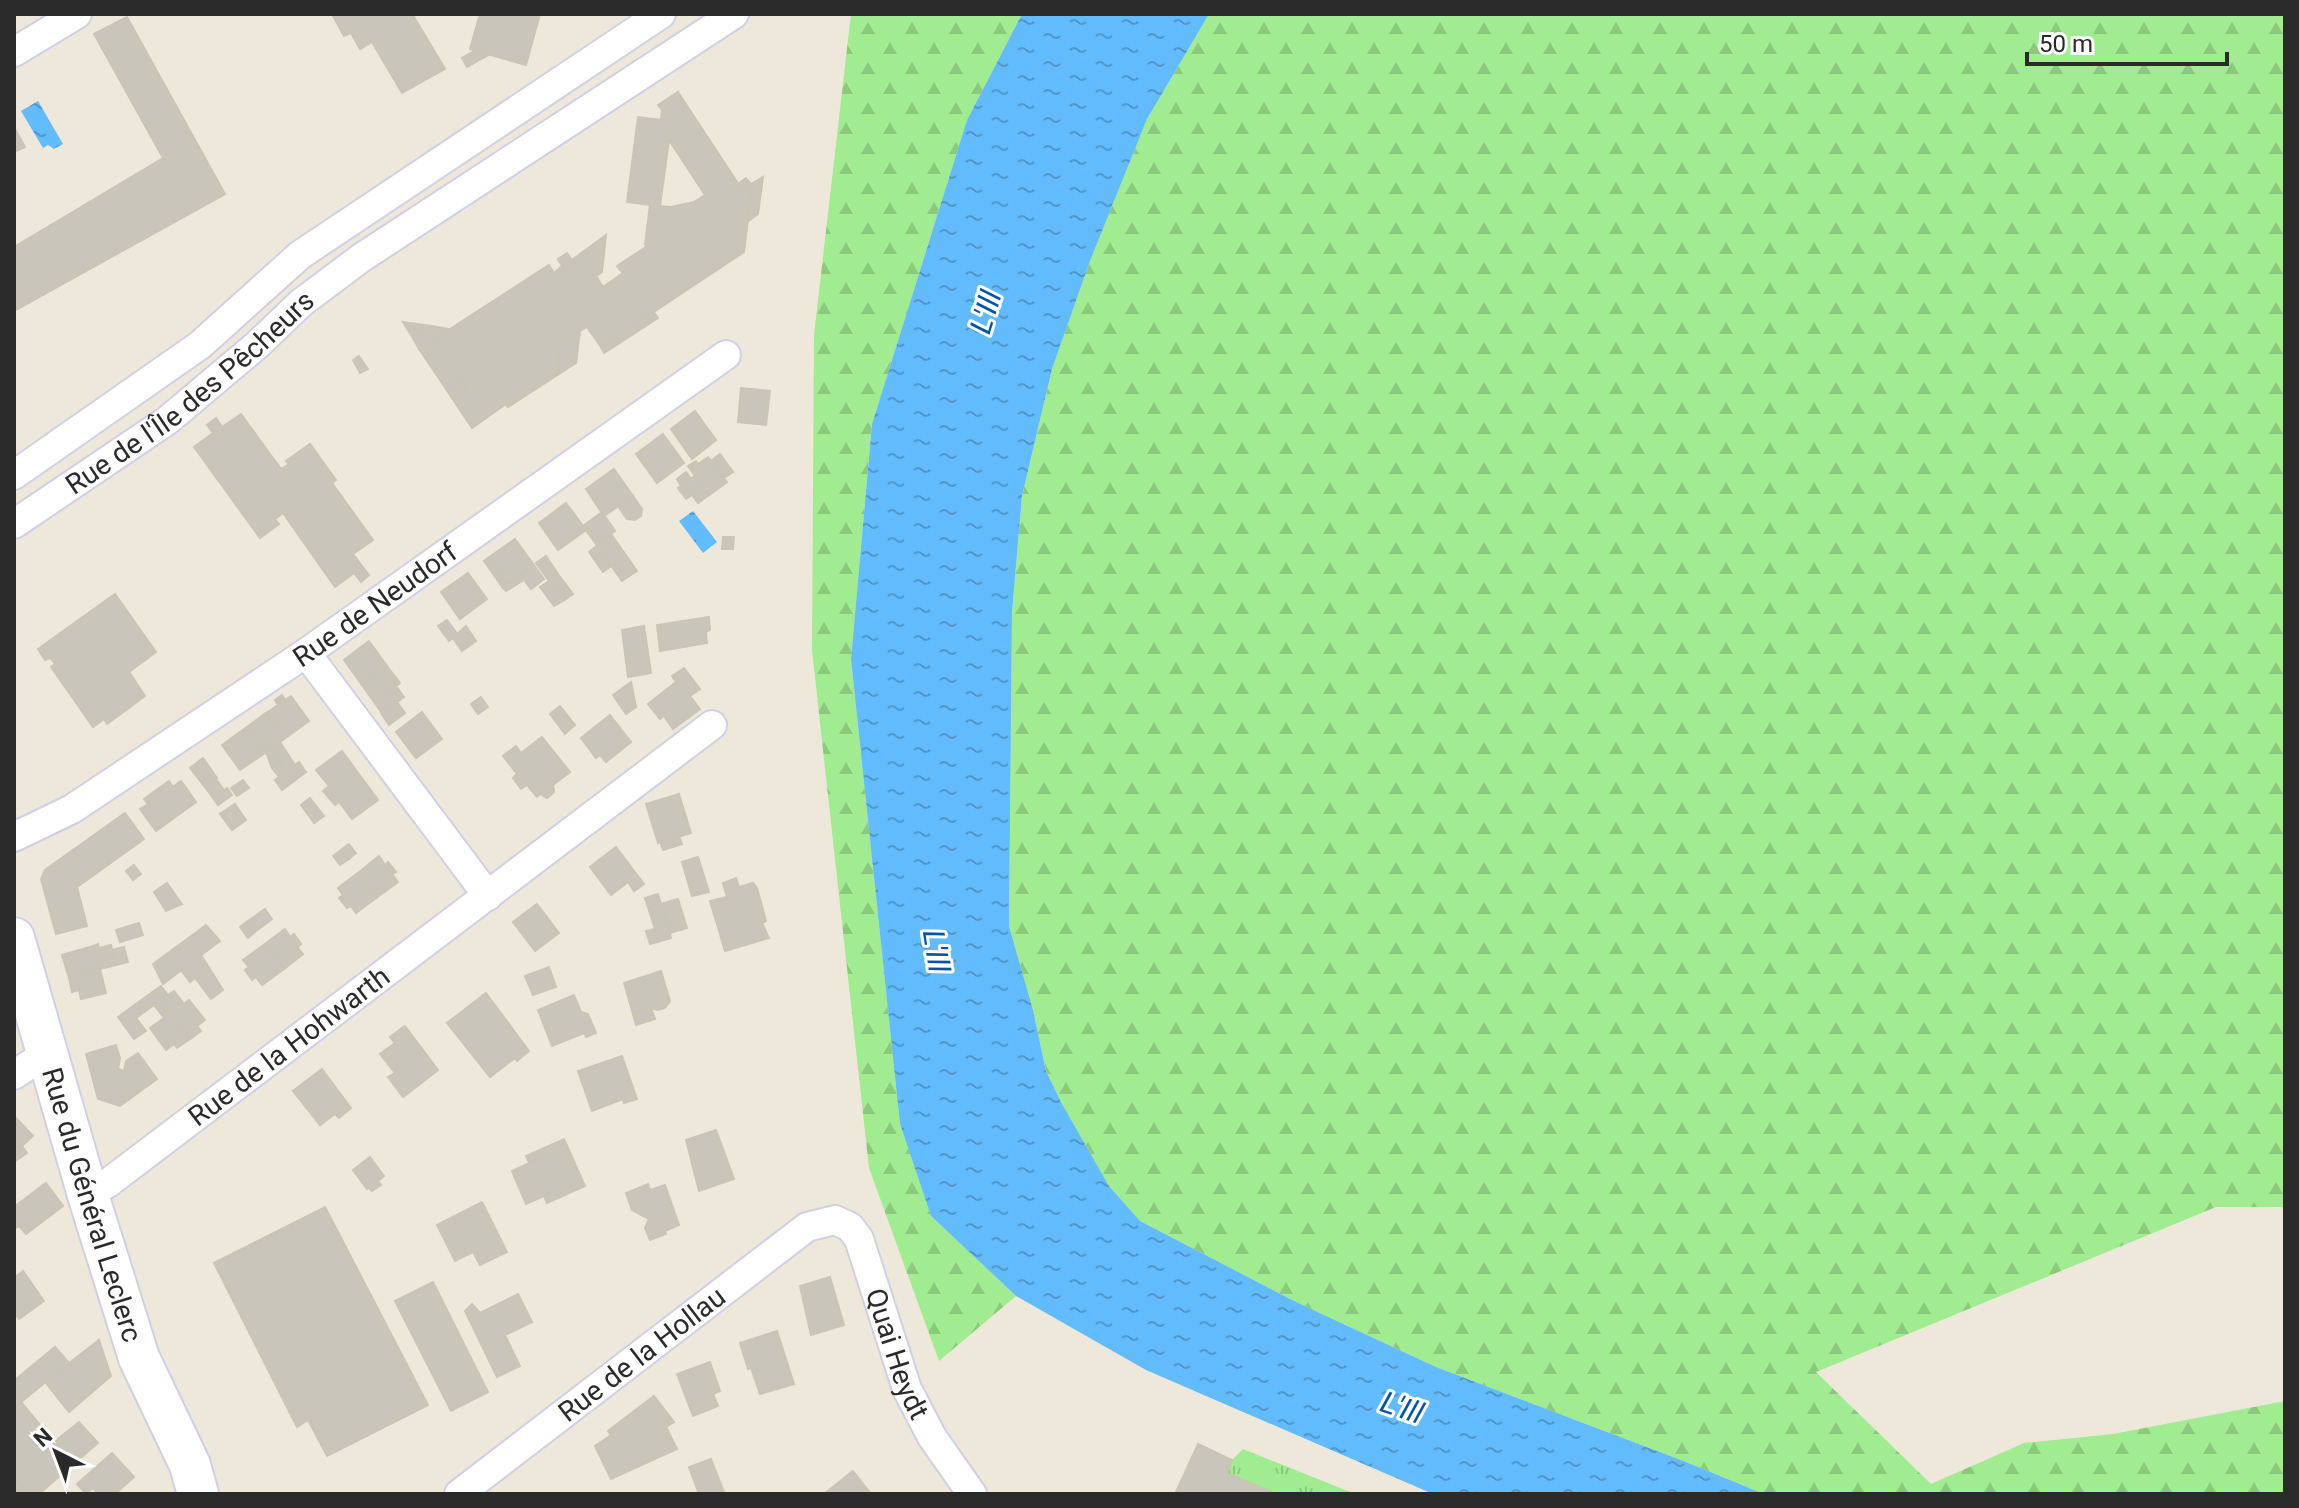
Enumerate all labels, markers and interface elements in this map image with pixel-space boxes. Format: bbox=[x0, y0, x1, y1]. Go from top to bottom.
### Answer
scale bar bbox=[2027, 16, 2227, 66]
text: 50 m bbox=[2039, 30, 2093, 58]
street label: Rue de l'Île des Pêcheurs bbox=[59, 283, 320, 501]
water label: L'Ill bbox=[963, 285, 1009, 337]
street label: Rue de Neudorf bbox=[287, 535, 464, 674]
water label: L'Ill bbox=[916, 927, 957, 976]
street label: Rue de la Hohwarth bbox=[182, 960, 396, 1133]
street label: Rue du Général Leclerc bbox=[35, 1064, 149, 1346]
street label: Rue de la Hollau bbox=[552, 1280, 732, 1429]
street label: Quai Heydt bbox=[859, 1284, 936, 1425]
water label: L'Ill bbox=[1376, 1384, 1429, 1431]
north arrow bbox=[16, 1412, 96, 1492]
text: N bbox=[29, 1423, 57, 1452]

